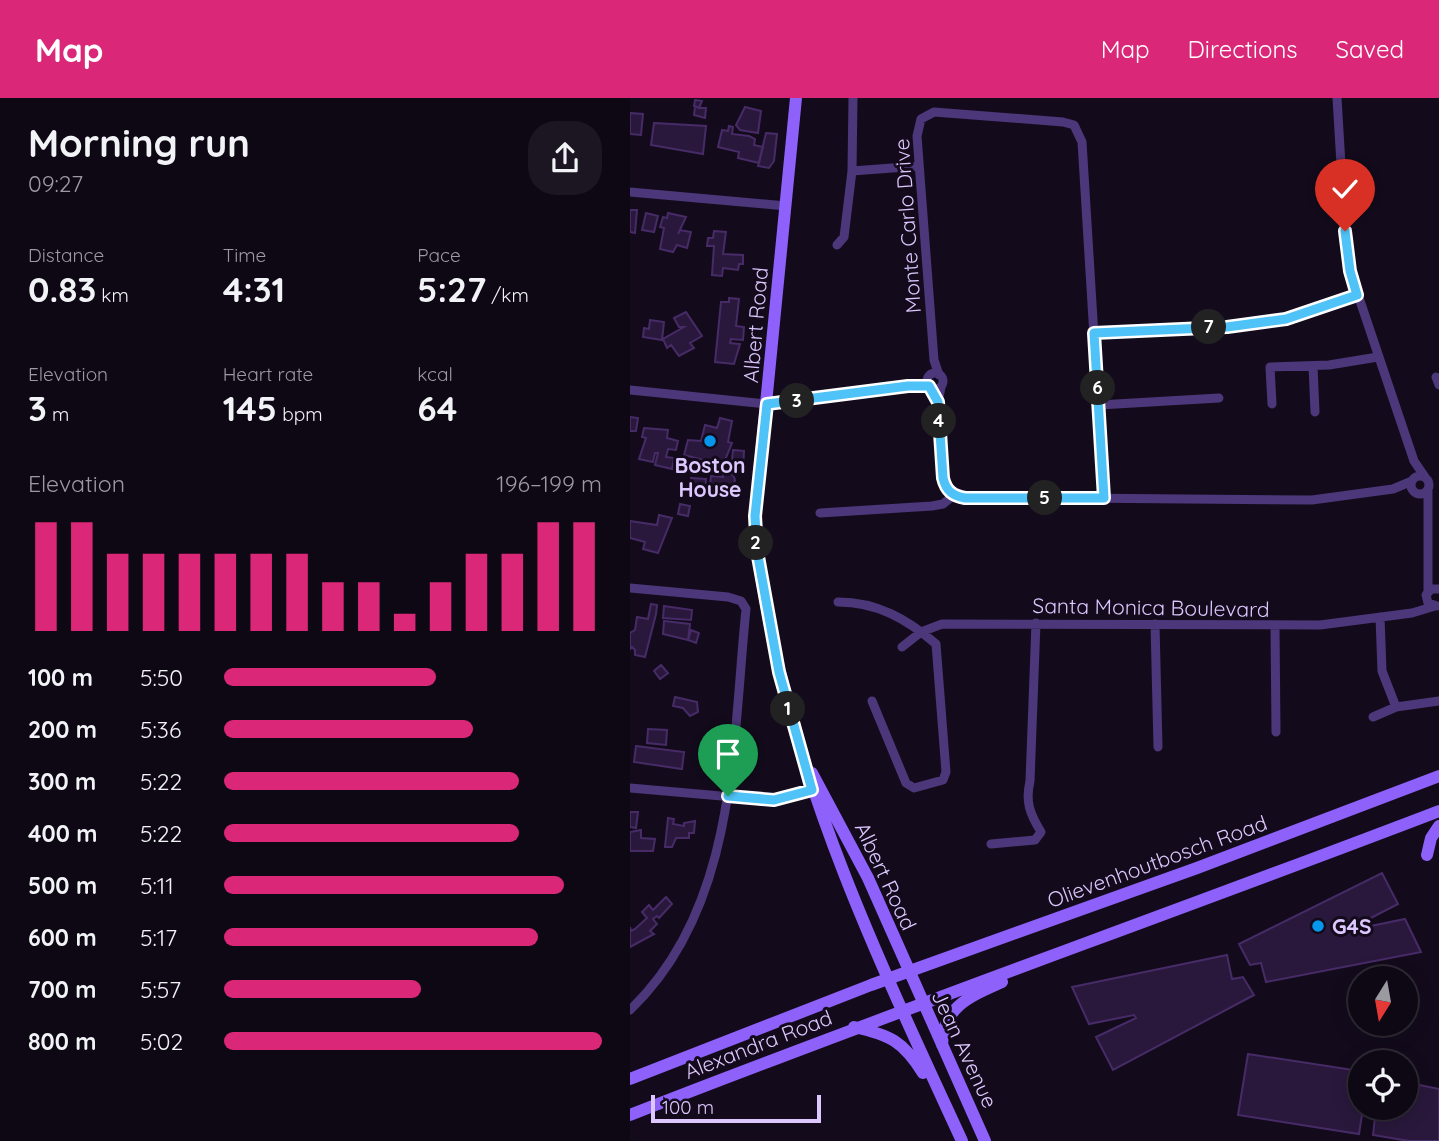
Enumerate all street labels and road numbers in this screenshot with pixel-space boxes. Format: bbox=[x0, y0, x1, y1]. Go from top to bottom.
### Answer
street label: Monte Carlo Drive bbox=[888, 138, 926, 314]
street label: Albert Road bbox=[737, 266, 773, 384]
street label: Santa Monica Boulevard bbox=[1032, 592, 1270, 622]
street label: Olievenhoutbosch Road bbox=[1044, 809, 1270, 913]
street label: Albert Road bbox=[850, 818, 922, 934]
street label: Jean Avenue bbox=[927, 986, 1003, 1112]
street label: Alexandra Road bbox=[680, 1004, 836, 1084]

